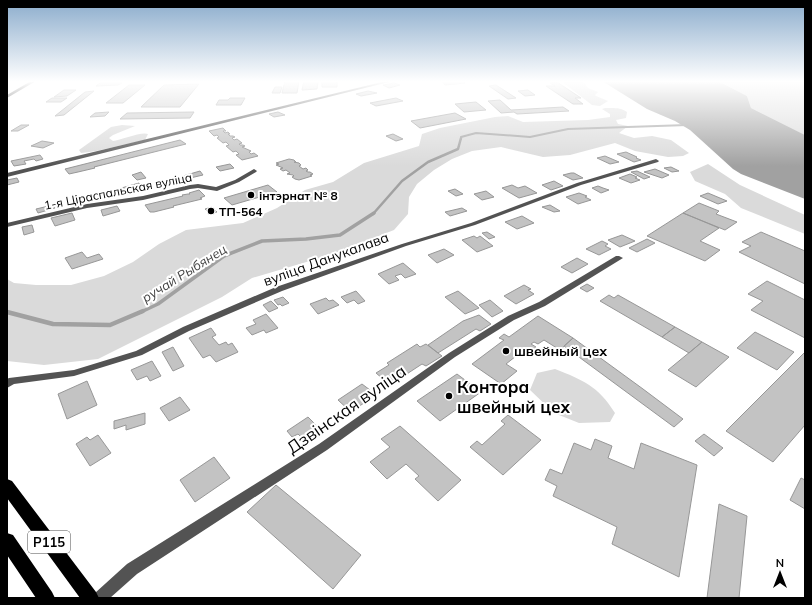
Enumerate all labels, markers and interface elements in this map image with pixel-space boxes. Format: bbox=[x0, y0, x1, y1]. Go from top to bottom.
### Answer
street label: 1-я Ціраспальская вуліца bbox=[43, 169, 193, 213]
place label: інтэрнат № 8 bbox=[259, 188, 338, 203]
marker: інтэрнат № 8 bbox=[246, 190, 256, 200]
place label: ТП-564 bbox=[219, 204, 263, 219]
marker: ТП-564 bbox=[206, 206, 216, 216]
street label: вуліца Данукалава bbox=[261, 228, 391, 290]
water label: ручай Рыбянец bbox=[139, 241, 229, 305]
place label: швейный цех bbox=[514, 342, 607, 360]
marker: швейный цех bbox=[501, 346, 511, 356]
street label: Дзвінская вуліца bbox=[282, 360, 410, 459]
place label: Контора швейный цех bbox=[457, 376, 570, 417]
marker: Контора швейный цех bbox=[444, 391, 454, 401]
road number: Р115 bbox=[28, 531, 70, 553]
north arrow bbox=[760, 553, 800, 593]
text: N bbox=[776, 556, 784, 570]

